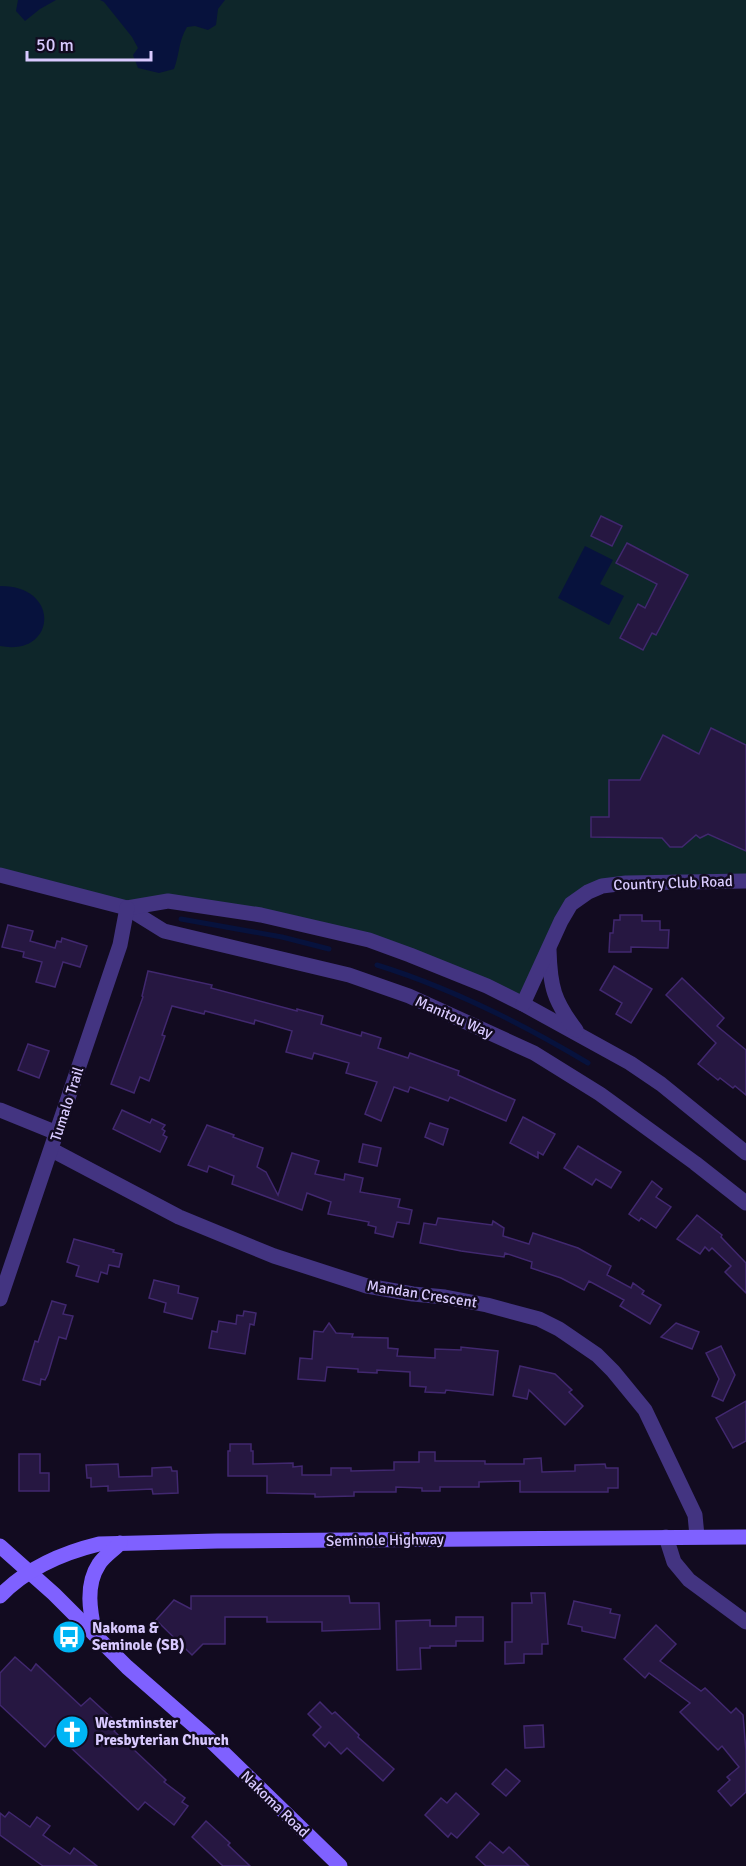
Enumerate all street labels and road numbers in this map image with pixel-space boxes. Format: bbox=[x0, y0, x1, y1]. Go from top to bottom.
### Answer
street label: Country Club Road bbox=[613, 872, 733, 894]
street label: Manitou Way bbox=[412, 992, 496, 1042]
street label: Tumalo Trail bbox=[46, 1064, 88, 1144]
street label: Mandan Crescent bbox=[366, 1276, 478, 1312]
street label: Seminole Highway bbox=[326, 1530, 444, 1550]
street label: Nakoma Road bbox=[237, 1767, 313, 1841]

